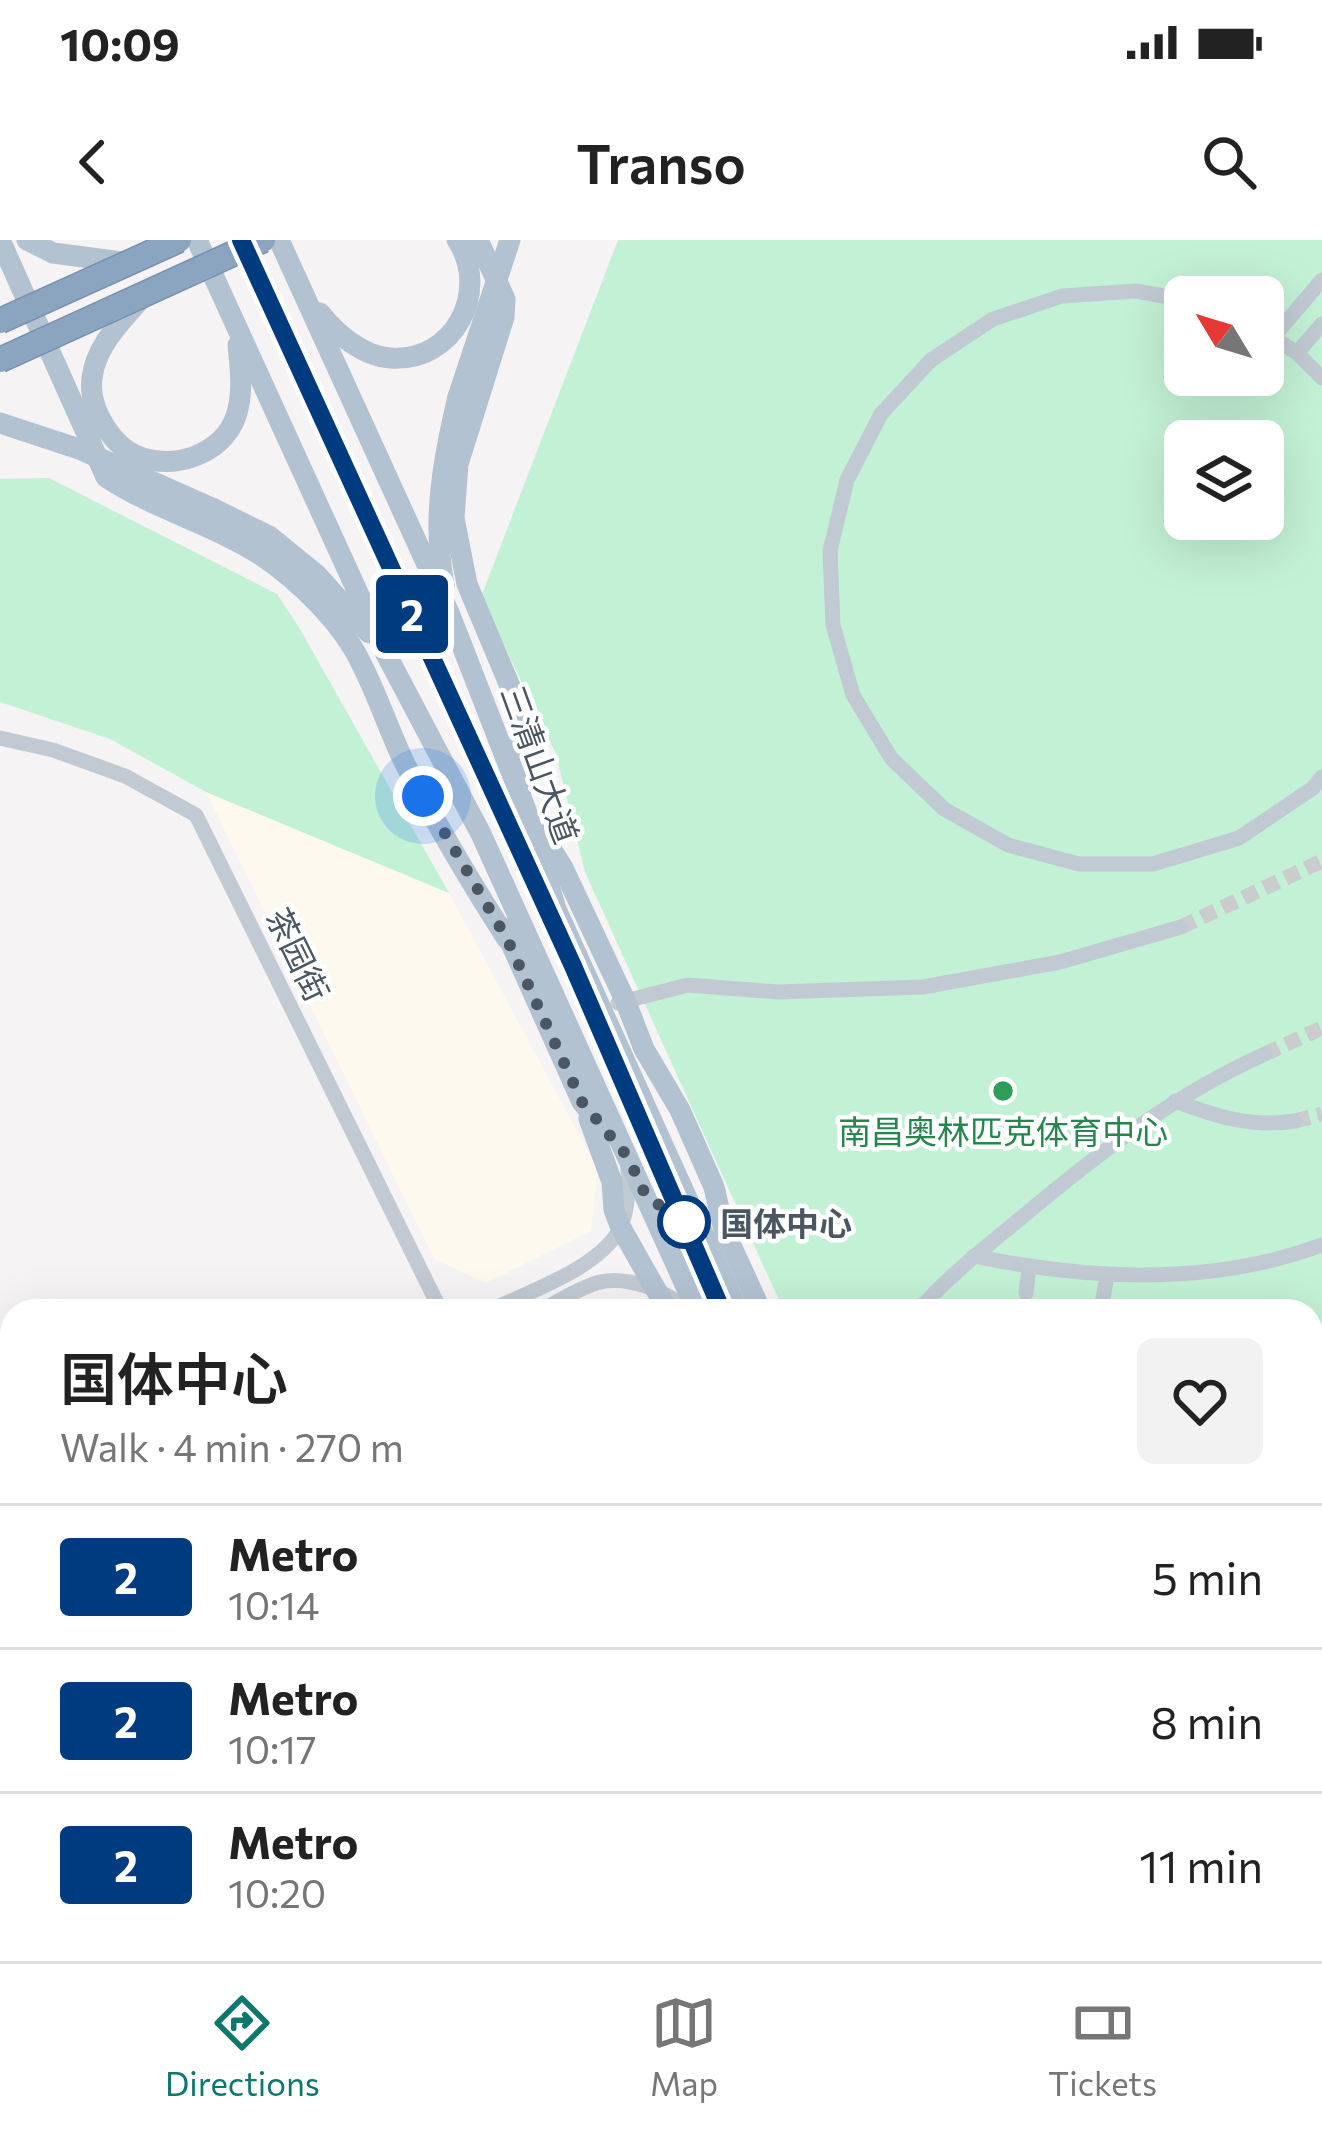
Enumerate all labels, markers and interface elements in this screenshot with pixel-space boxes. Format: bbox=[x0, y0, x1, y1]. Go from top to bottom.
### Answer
text: 10:09 bbox=[60, 15, 180, 70]
icon: back bbox=[60, 129, 126, 195]
text: Transo bbox=[576, 129, 746, 195]
icon: search bbox=[1196, 129, 1262, 195]
north arrow bbox=[1164, 276, 1284, 396]
map controls bbox=[1164, 276, 1284, 540]
button: layers bbox=[1164, 420, 1284, 540]
line badge: 2 bbox=[373, 575, 451, 653]
text: 2 bbox=[400, 588, 424, 640]
street label: 三清山大道 bbox=[494, 679, 588, 849]
your location bbox=[393, 766, 453, 826]
street label: 茶园街 bbox=[259, 901, 339, 1007]
marker: 南昌奥林匹克体育中心 bbox=[990, 1078, 1016, 1104]
place label: 南昌奥林匹克体育中心 bbox=[838, 1110, 1168, 1151]
marker: 国体中心 bbox=[659, 1197, 709, 1247]
place label: 国体中心 bbox=[720, 1202, 852, 1243]
button: heart bbox=[1137, 1338, 1263, 1464]
text: 国体中心 bbox=[60, 1342, 288, 1412]
text: Walk · 4 min · 270 m bbox=[60, 1422, 404, 1470]
text: Metro bbox=[228, 1525, 358, 1580]
text: 5 min bbox=[1152, 1549, 1263, 1604]
text: 2 bbox=[114, 1551, 138, 1603]
text: 10:14 bbox=[228, 1580, 319, 1628]
text: Metro bbox=[228, 1669, 358, 1724]
text: 8 min bbox=[1150, 1693, 1263, 1748]
text: 2 bbox=[114, 1695, 138, 1747]
text: 10:17 bbox=[228, 1724, 317, 1772]
text: Metro bbox=[228, 1813, 358, 1868]
text: 11 min bbox=[1139, 1837, 1263, 1892]
text: 2 bbox=[114, 1839, 138, 1891]
text: 10:20 bbox=[228, 1868, 326, 1916]
tab: Directions bbox=[165, 1990, 320, 2103]
tab: Map bbox=[650, 1990, 718, 2103]
tab: Tickets bbox=[1048, 1990, 1157, 2103]

